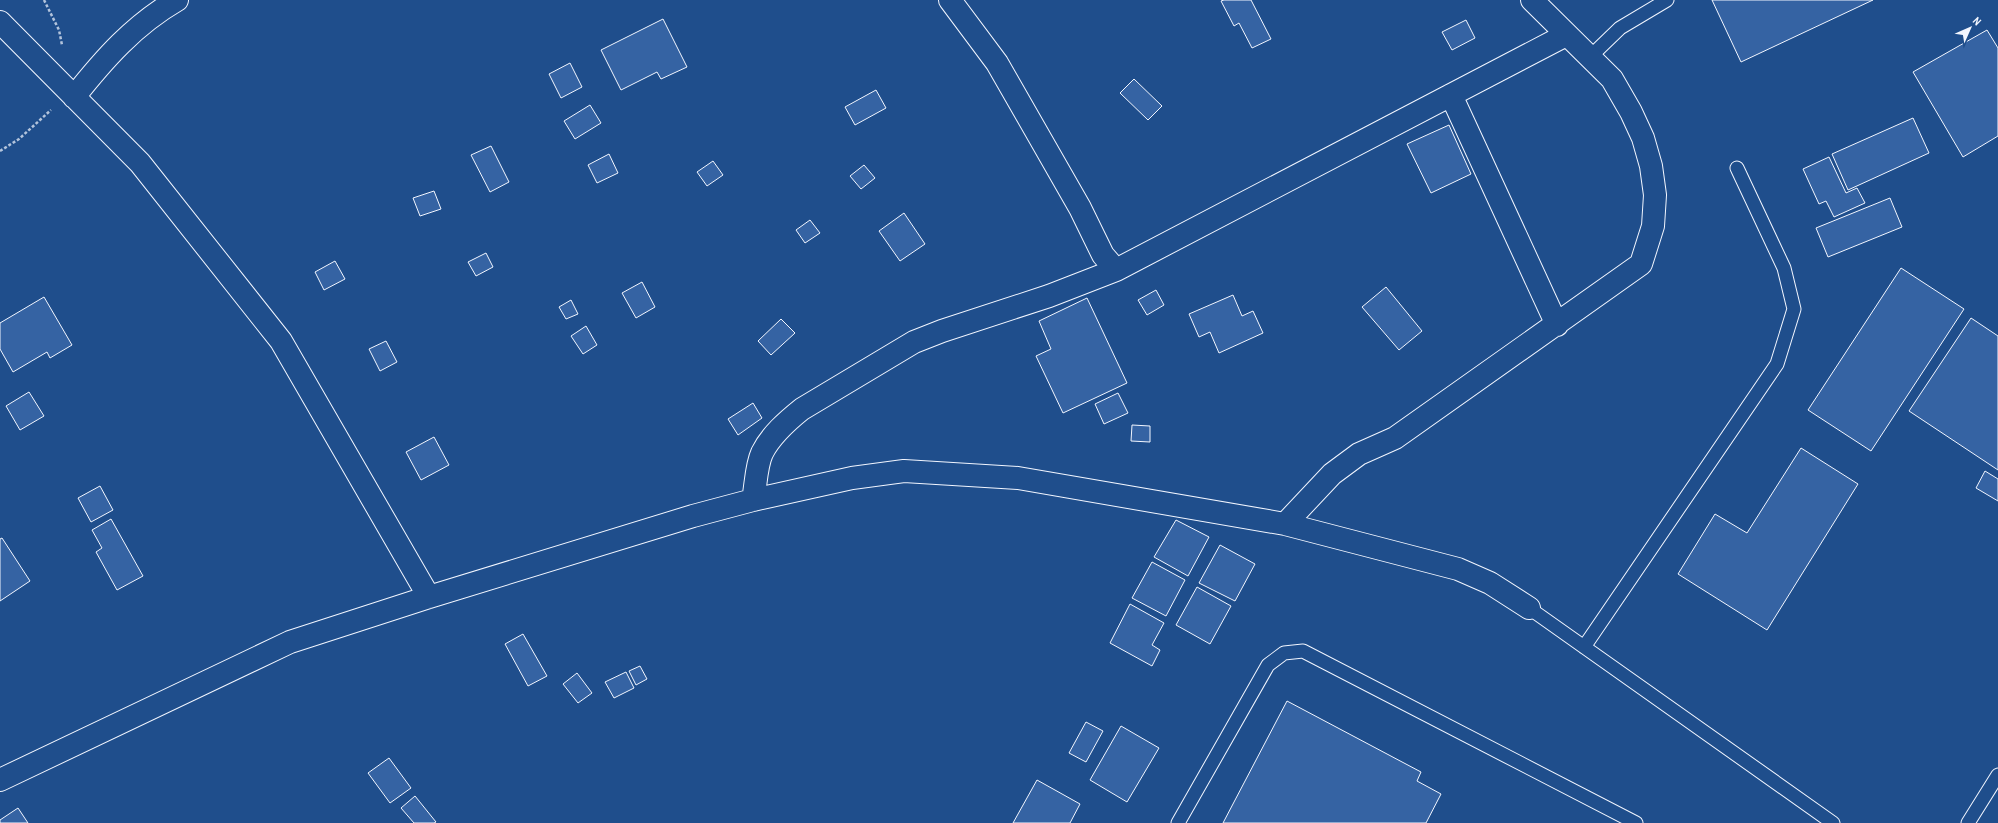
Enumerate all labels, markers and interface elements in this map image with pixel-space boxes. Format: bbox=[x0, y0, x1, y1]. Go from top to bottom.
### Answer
north arrow bbox=[1950, 8, 1990, 48]
text: N bbox=[1970, 14, 1984, 28]

